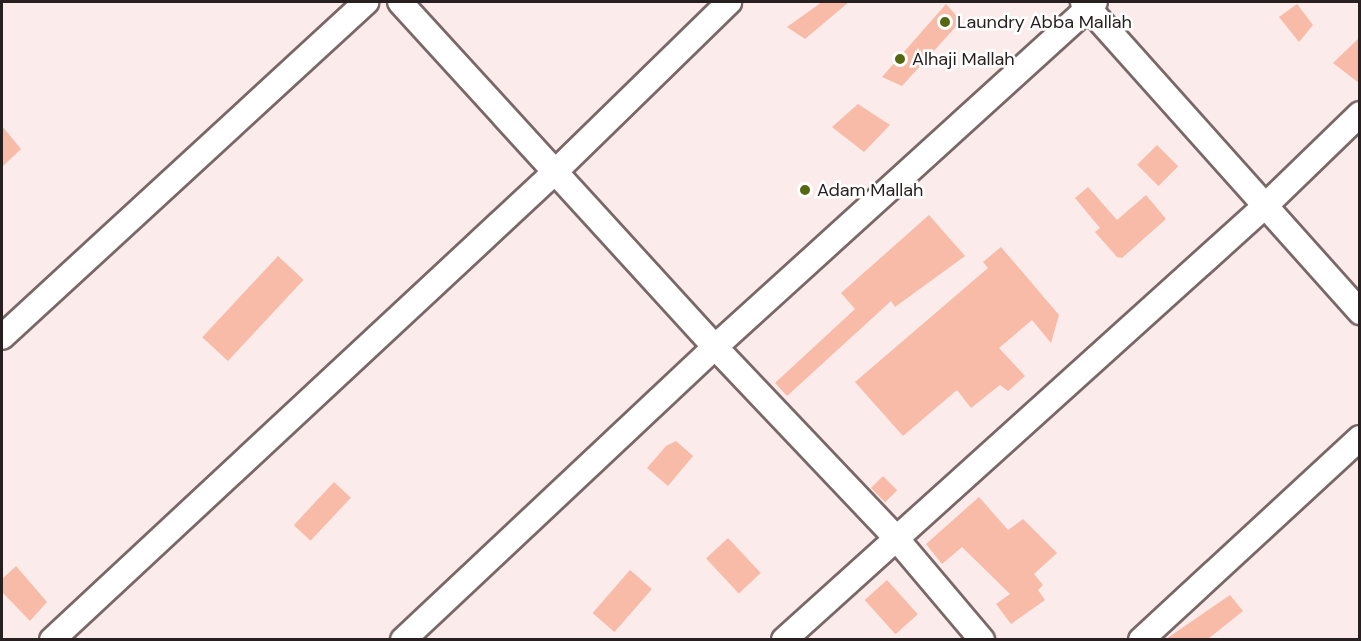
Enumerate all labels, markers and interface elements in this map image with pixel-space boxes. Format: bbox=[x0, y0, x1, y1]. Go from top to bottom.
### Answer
place label: Laundry Abba Mallah bbox=[957, 11, 1132, 33]
marker: Laundry Abba Mallah bbox=[938, 15, 952, 29]
place label: Alhaji Mallah bbox=[912, 48, 1015, 70]
marker: Alhaji Mallah bbox=[893, 52, 907, 66]
place label: Adam Mallah bbox=[817, 179, 923, 201]
marker: Adam Mallah bbox=[798, 183, 812, 197]

